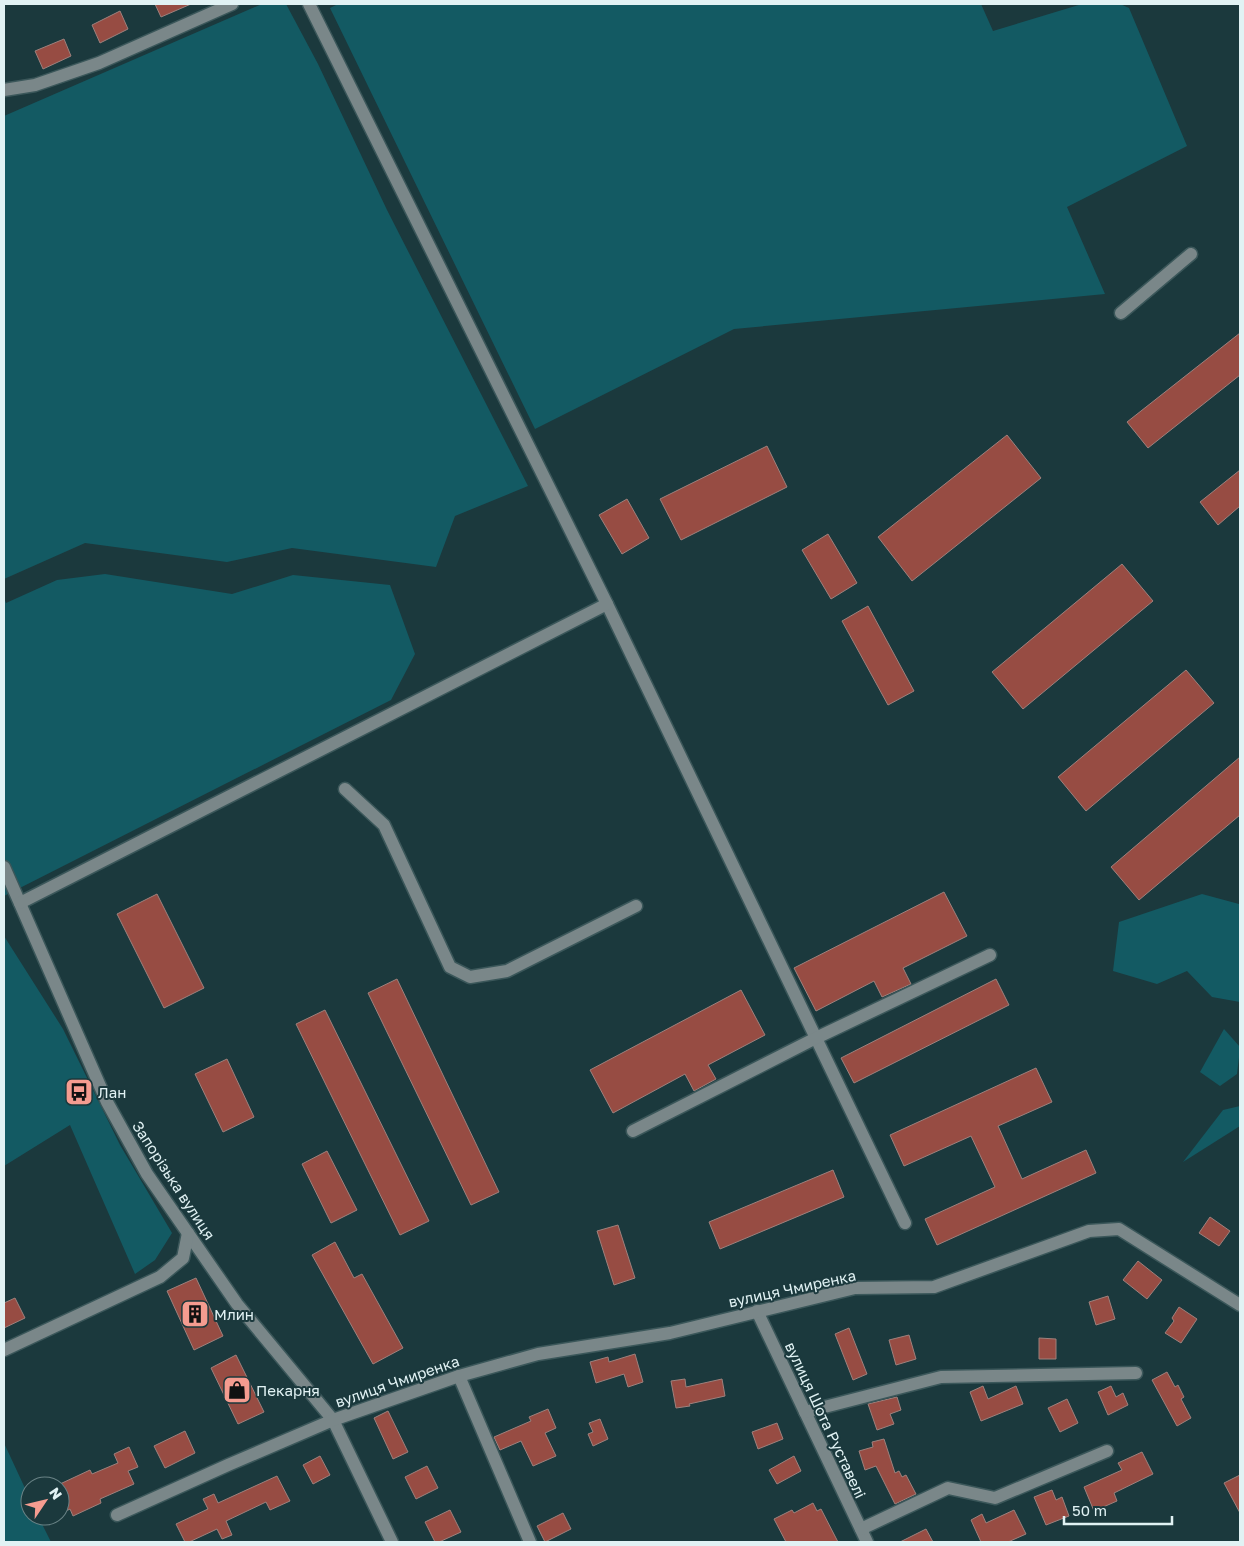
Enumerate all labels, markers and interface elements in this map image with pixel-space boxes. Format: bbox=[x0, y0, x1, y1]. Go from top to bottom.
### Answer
bus stop icon: Лан bbox=[64, 1077, 94, 1107]
place label: Лан bbox=[98, 1083, 126, 1101]
street label: Запорізька вулиця bbox=[129, 1117, 219, 1243]
street label: вулиця Чмиренка bbox=[727, 1266, 857, 1310]
building icon: Млин bbox=[180, 1299, 210, 1329]
place label: Млин bbox=[214, 1305, 254, 1323]
street label: вулиця Шота Руставелі bbox=[782, 1339, 870, 1501]
street label: вулиця Чмиренка bbox=[333, 1351, 461, 1411]
shop icon: Пекарня bbox=[222, 1375, 252, 1405]
place label: Пекарня bbox=[256, 1381, 320, 1399]
north arrow bbox=[20, 1476, 70, 1526]
text: N bbox=[46, 1484, 66, 1502]
scale bar bbox=[1064, 1494, 1172, 1526]
text: 50 m bbox=[1072, 1501, 1107, 1519]

